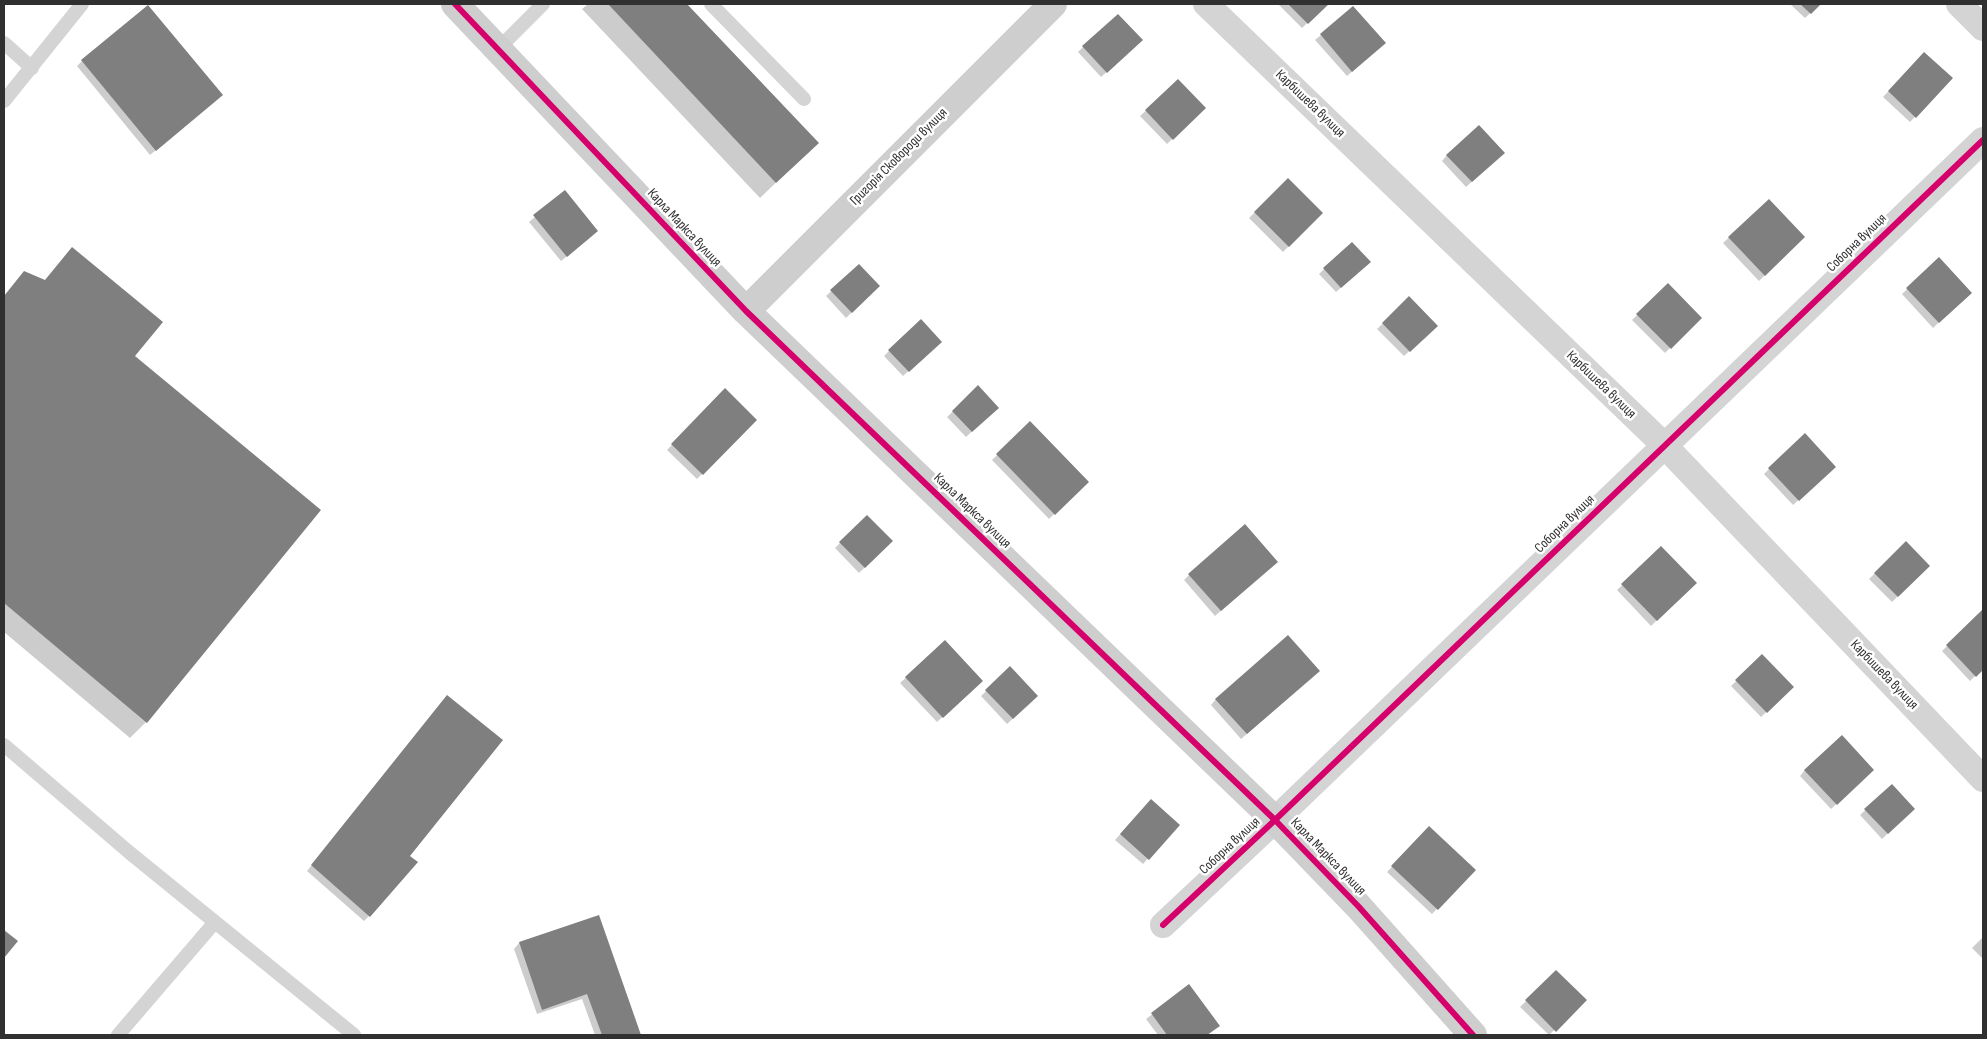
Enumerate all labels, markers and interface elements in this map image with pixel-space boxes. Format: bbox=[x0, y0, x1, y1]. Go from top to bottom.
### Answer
street label: Карбишева вулиця bbox=[1272, 67, 1348, 141]
street label: Григорія Сковороди вулиця bbox=[847, 105, 951, 209]
street label: Карла Маркса вулиця bbox=[643, 185, 725, 271]
street label: Соборна вулиця bbox=[1824, 210, 1890, 276]
street label: Карбишева вулиця bbox=[1563, 348, 1639, 422]
street label: Карла Маркса вулиця bbox=[930, 470, 1014, 552]
street label: Соборна вулиця bbox=[1532, 491, 1598, 557]
street label: Карбишева вулиця bbox=[1847, 637, 1921, 713]
street label: Соборна вулиця bbox=[1196, 814, 1264, 878]
street label: Карла Маркса вулиця bbox=[1287, 815, 1369, 899]

